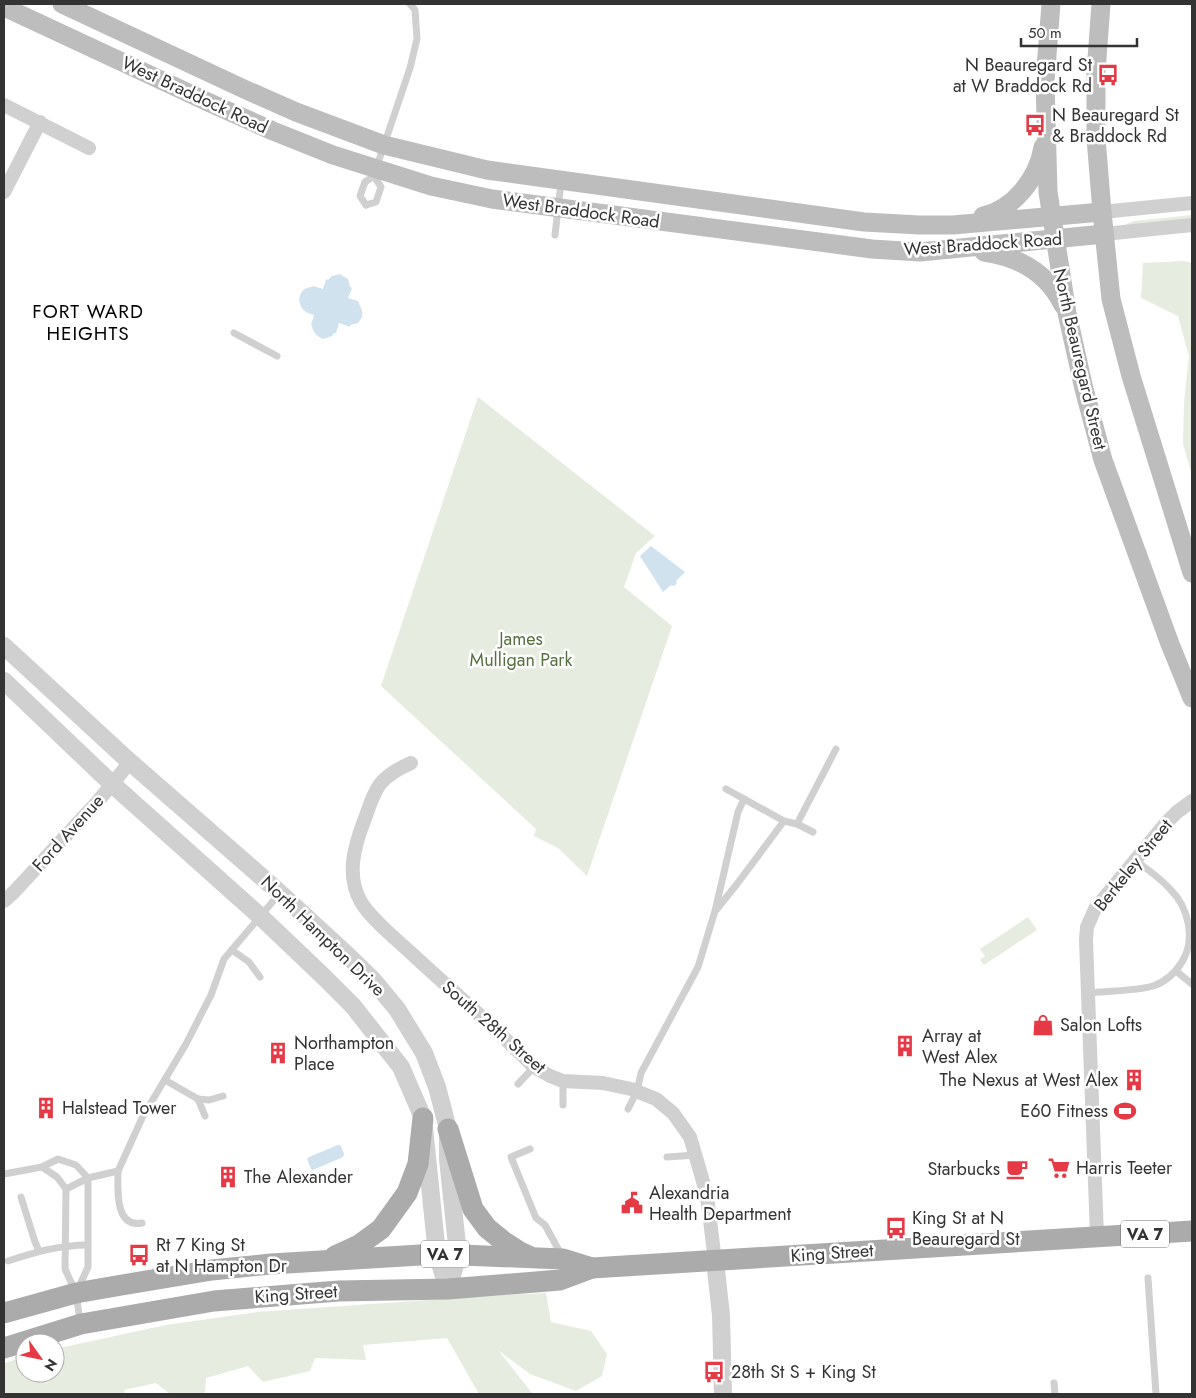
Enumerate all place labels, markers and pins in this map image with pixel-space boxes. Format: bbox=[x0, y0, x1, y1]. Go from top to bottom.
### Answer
place label: N Beauregard St at W Braddock Rd bbox=[953, 52, 1093, 99]
bus stop icon: N Beauregard St at W Braddock Rd bbox=[1095, 62, 1121, 88]
place label: N Beauregard St & Braddock Rd bbox=[1052, 102, 1180, 149]
bus stop icon: N Beauregard St & Braddock Rd bbox=[1022, 112, 1048, 138]
shop icon: Salon Lofts bbox=[1030, 1012, 1056, 1038]
place label: Salon Lofts bbox=[1060, 1012, 1142, 1038]
place label: Array at West Alex bbox=[922, 1023, 998, 1070]
place label: Northampton Place bbox=[294, 1030, 394, 1077]
building icon: Array at West Alex bbox=[892, 1033, 918, 1059]
building icon: Northampton Place bbox=[265, 1040, 291, 1066]
place label: The Nexus at West Alex bbox=[939, 1067, 1118, 1093]
building icon: The Nexus at West Alex bbox=[1121, 1067, 1147, 1093]
building icon: Halstead Tower bbox=[33, 1095, 59, 1121]
place label: Halstead Tower bbox=[62, 1095, 177, 1121]
place label: E60 Fitness bbox=[1020, 1098, 1108, 1124]
sports icon: E60 Fitness bbox=[1112, 1098, 1138, 1124]
supermarket icon: Harris Teeter bbox=[1046, 1155, 1072, 1181]
place label: Harris Teeter bbox=[1076, 1155, 1173, 1181]
place label: Starbucks bbox=[927, 1156, 1000, 1182]
cafe icon: Starbucks bbox=[1004, 1156, 1030, 1182]
building icon: The Alexander bbox=[215, 1164, 241, 1190]
place label: The Alexander bbox=[244, 1164, 354, 1190]
place label: Alexandria Health Department bbox=[649, 1180, 792, 1227]
public building icon: Alexandria Health Department bbox=[619, 1190, 645, 1216]
place label: King St at N Beauregard St bbox=[912, 1205, 1020, 1252]
bus stop icon: King St at N Beauregard St bbox=[883, 1215, 909, 1241]
place label: Rt 7 King St at N Hampton Dr bbox=[156, 1232, 288, 1279]
bus stop icon: Rt 7 King St at N Hampton Dr bbox=[126, 1242, 152, 1268]
bus stop icon: 28th St S + King St bbox=[701, 1359, 727, 1385]
place label: 28th St S + King St bbox=[731, 1359, 876, 1385]

